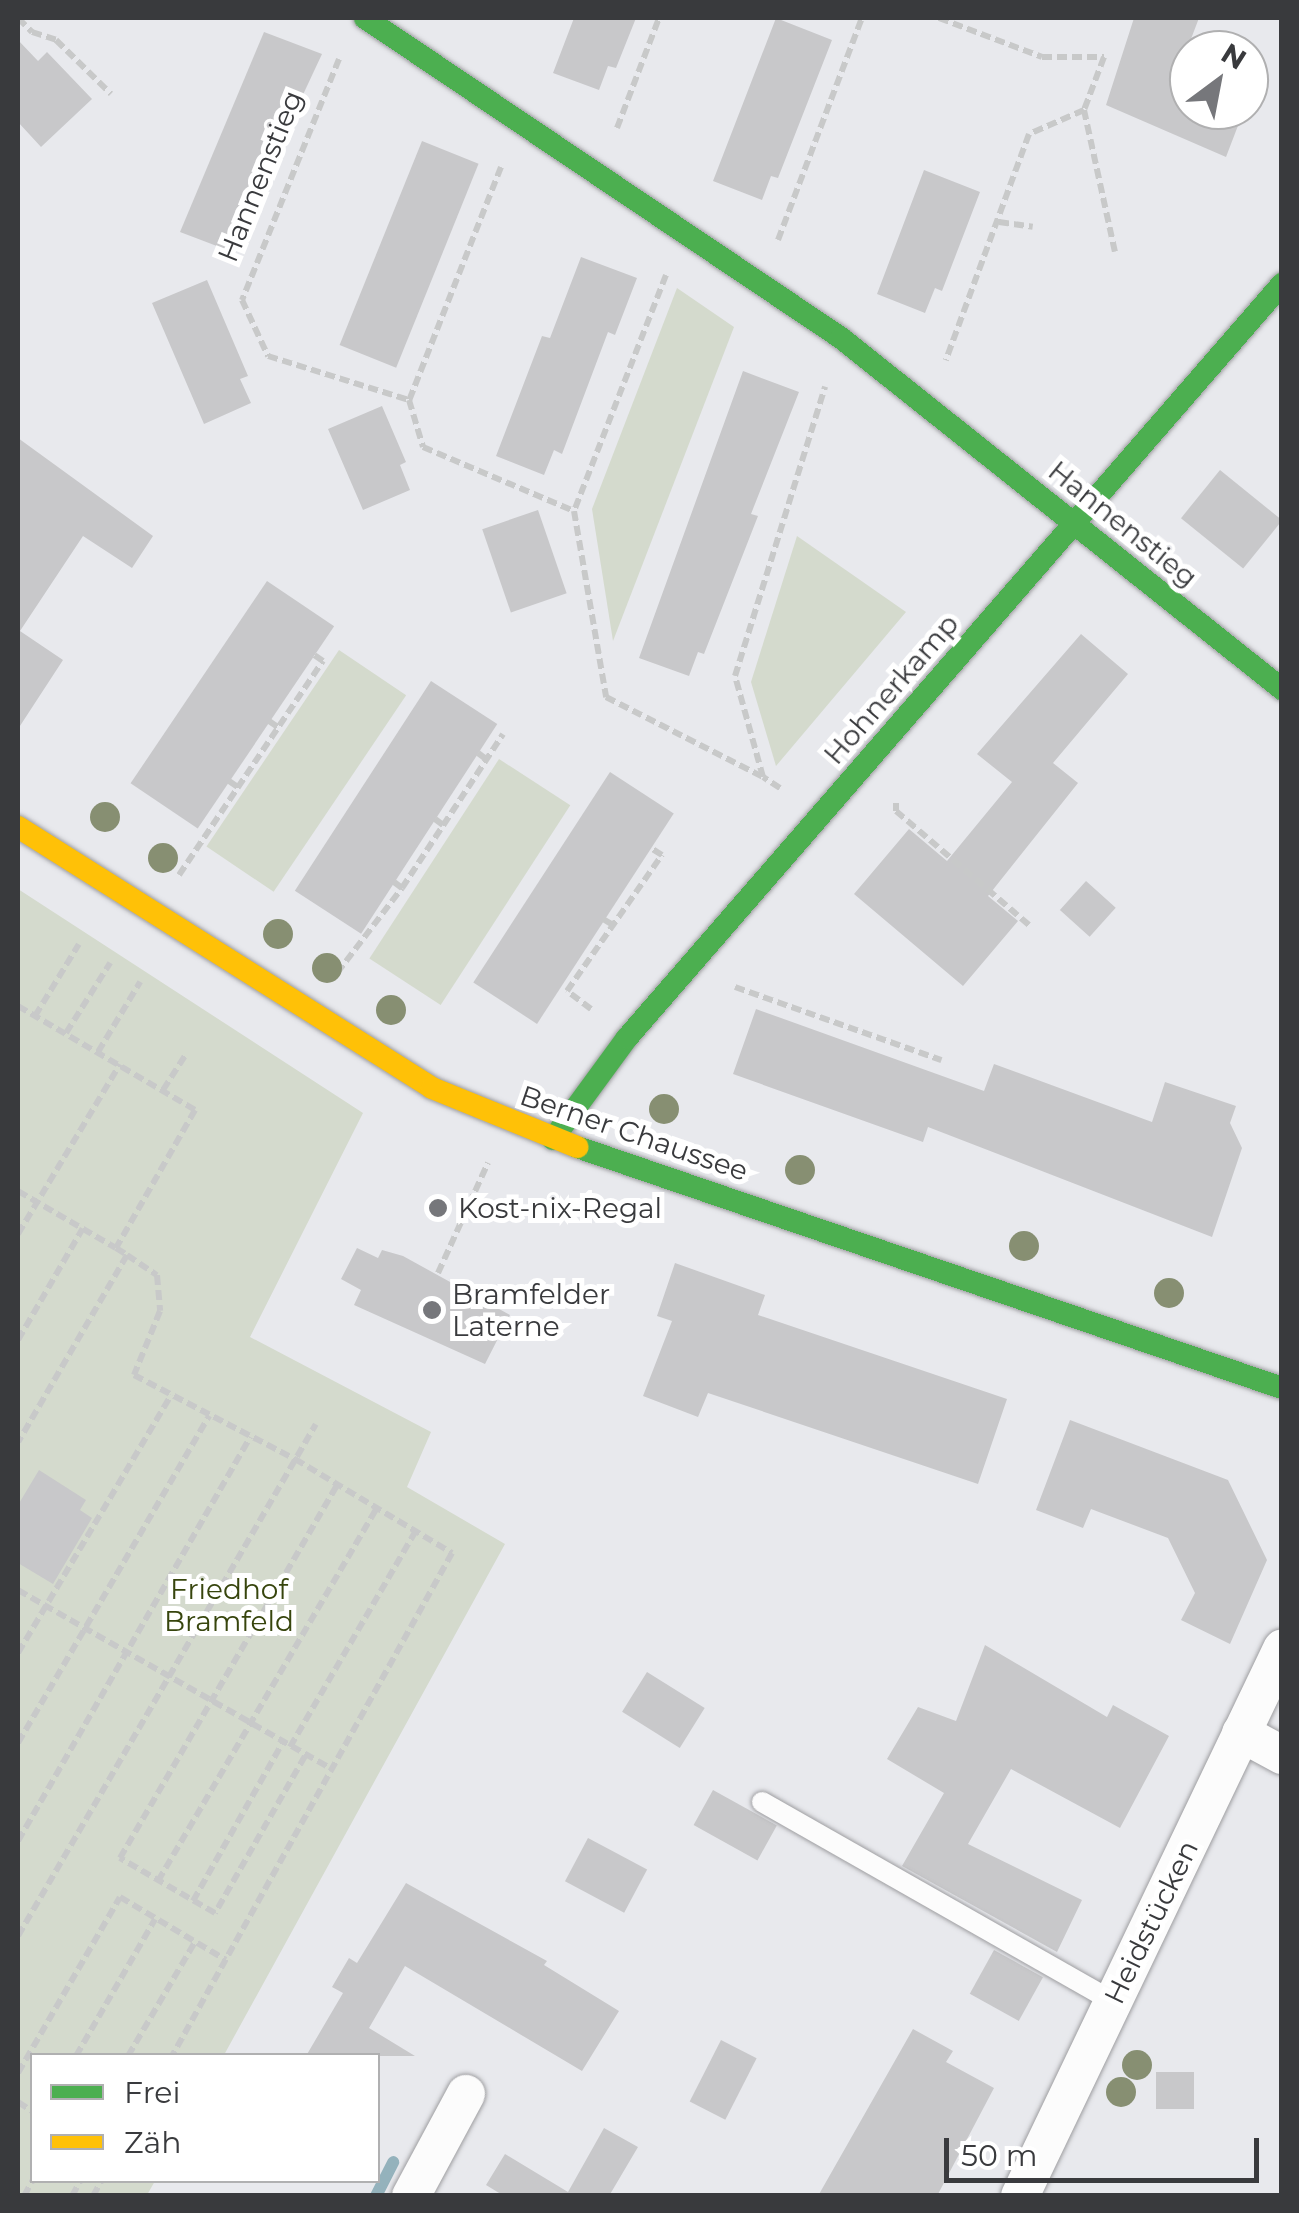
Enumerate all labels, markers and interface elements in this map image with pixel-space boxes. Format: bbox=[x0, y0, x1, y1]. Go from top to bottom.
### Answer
north arrow bbox=[1169, 30, 1269, 130]
text: N bbox=[1215, 36, 1252, 77]
street label: Hannenstieg bbox=[210, 86, 310, 266]
street label: Hannenstieg bbox=[1042, 454, 1204, 594]
street label: Hohnerkamp bbox=[817, 607, 965, 771]
street label: Berner Chaussee bbox=[516, 1078, 752, 1188]
place label: Kost-nix-Regal bbox=[458, 1191, 662, 1225]
marker: Kost-nix-Regal bbox=[427, 1197, 449, 1219]
place label: Bramfelder Laterne bbox=[452, 1277, 610, 1343]
marker: Bramfelder Laterne bbox=[421, 1299, 443, 1321]
park label: Friedhof Bramfeld bbox=[164, 1572, 294, 1638]
street label: Heidstücken bbox=[1097, 1835, 1205, 2009]
legend bbox=[30, 2053, 380, 2183]
text: Frei bbox=[124, 2074, 181, 2111]
scale bar bbox=[949, 2118, 1264, 2180]
text: Zäh bbox=[124, 2124, 182, 2161]
text: 50 m bbox=[961, 2137, 1038, 2174]

